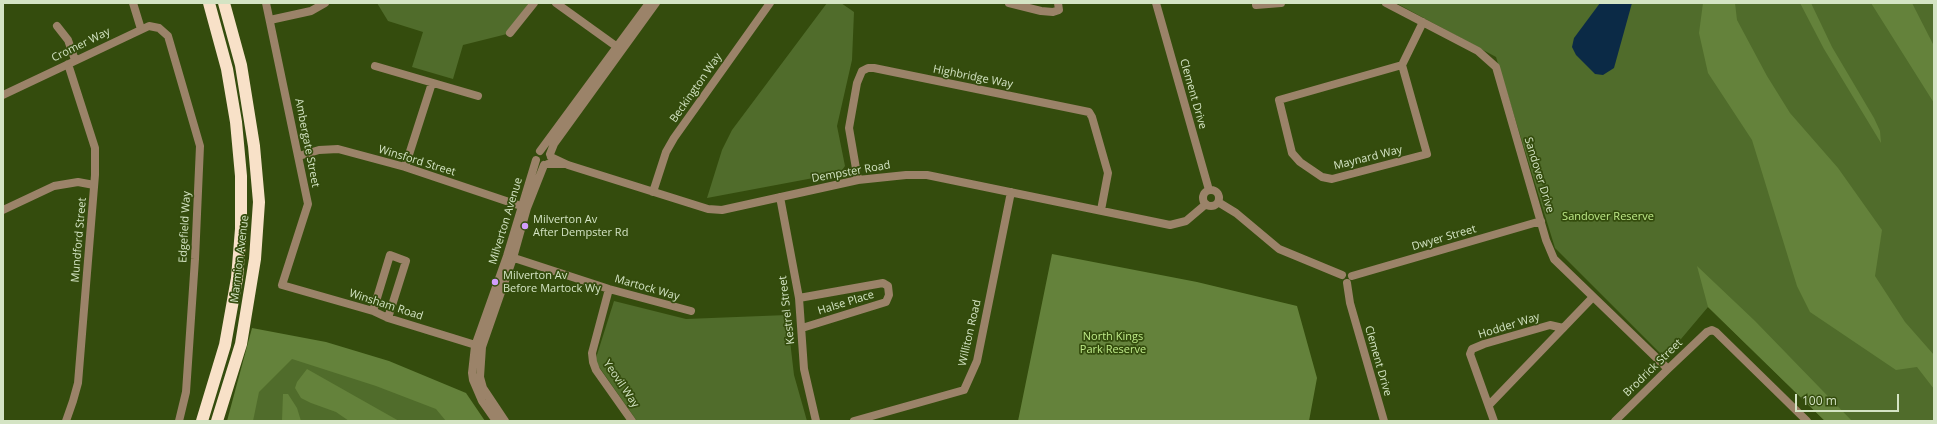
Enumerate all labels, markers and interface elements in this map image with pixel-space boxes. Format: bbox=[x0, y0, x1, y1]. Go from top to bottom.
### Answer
street label: Cromer Way bbox=[50, 25, 112, 65]
street label: Beckington Way bbox=[667, 51, 725, 125]
street label: Clement Drive bbox=[1177, 57, 1209, 131]
street label: Highbridge Way bbox=[932, 63, 1014, 91]
street label: Ambergate Street bbox=[292, 97, 322, 189]
street label: Sandover Drive bbox=[1521, 136, 1557, 214]
street label: Winsford Street bbox=[377, 143, 457, 179]
street label: Maynard Way bbox=[1332, 143, 1404, 173]
street label: Dempster Road bbox=[810, 159, 892, 185]
street label: Milverton Avenue bbox=[487, 176, 525, 266]
street label: Edgefield Way bbox=[177, 191, 193, 263]
street label: Mundford Street bbox=[69, 197, 89, 283]
park label: Sandover Reserve bbox=[1562, 210, 1654, 224]
place label: Milverton Av After Dempster Rd bbox=[533, 213, 628, 239]
street label: Marmion Avenue bbox=[228, 215, 252, 303]
marker: Milverton Av After Dempster Rd bbox=[520, 221, 530, 231]
street label: Dwyer Street bbox=[1410, 223, 1478, 253]
place label: Milverton Av Before Martock Wy bbox=[503, 269, 601, 295]
street label: Martock Way bbox=[613, 272, 681, 304]
street label: Kestrel Street bbox=[776, 275, 798, 345]
marker: Milverton Av Before Martock Wy bbox=[490, 277, 500, 287]
street label: Winsham Road bbox=[347, 287, 425, 323]
street label: Halse Place bbox=[816, 288, 876, 318]
street label: Williton Road bbox=[956, 299, 984, 367]
street label: Hodder Way bbox=[1477, 310, 1541, 342]
street label: Clement Drive bbox=[1362, 324, 1394, 398]
park label: North Kings Park Reserve bbox=[1080, 330, 1146, 356]
street label: Brodrick Street bbox=[1621, 337, 1685, 399]
street label: Yeovil Way bbox=[600, 358, 642, 410]
scale bar bbox=[1797, 386, 1901, 412]
text: 100 m bbox=[1802, 392, 1837, 409]

